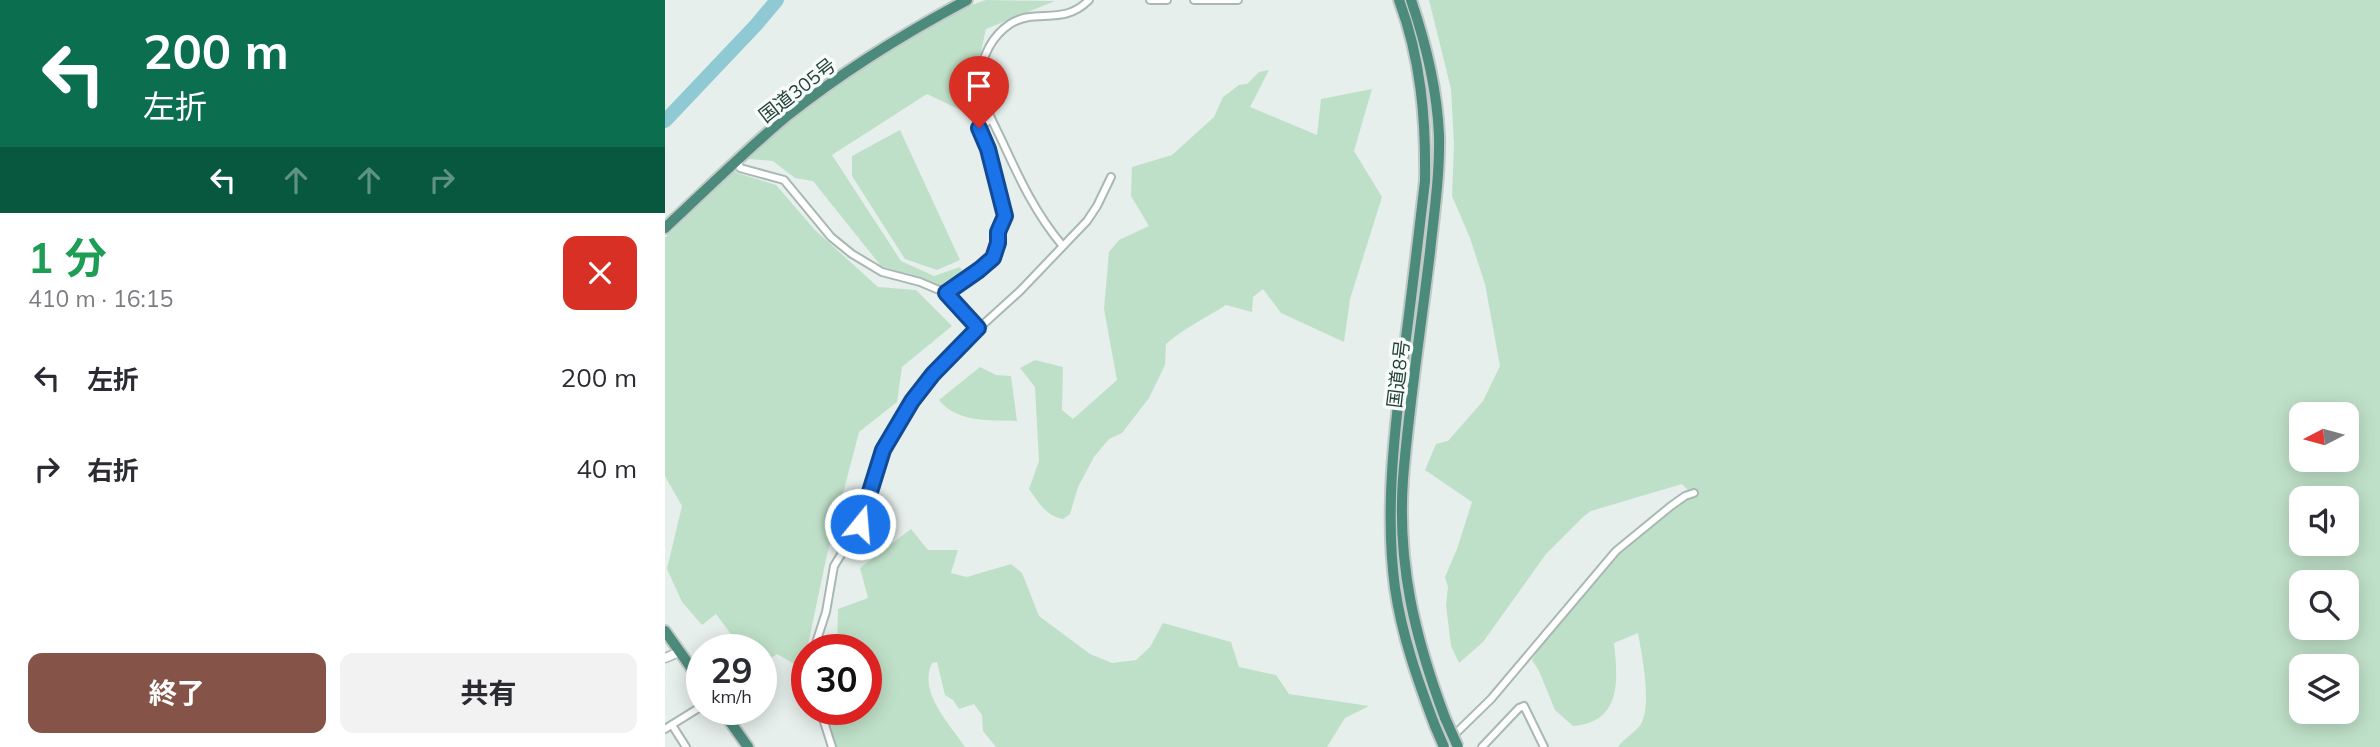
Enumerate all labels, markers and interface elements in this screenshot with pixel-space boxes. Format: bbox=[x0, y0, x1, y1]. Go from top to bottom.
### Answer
text: 200 m bbox=[143, 20, 289, 81]
icon: left bbox=[28, 28, 119, 119]
street label: 国道305号 bbox=[754, 52, 840, 128]
pin bbox=[949, 56, 1009, 128]
icon: arrive bbox=[960, 67, 998, 105]
text: 左折 bbox=[143, 86, 207, 126]
icon: left bbox=[204, 161, 242, 199]
icon: ahead bbox=[277, 161, 315, 199]
icon: ahead bbox=[350, 161, 388, 199]
icon: right bbox=[423, 161, 461, 199]
text: 1 分 bbox=[28, 231, 107, 284]
button: close bbox=[563, 236, 637, 310]
text: 410 m · 16:15 bbox=[28, 284, 173, 313]
street label: 国道8号 bbox=[1382, 339, 1414, 409]
icon: left bbox=[28, 359, 66, 397]
text: 200 m bbox=[561, 361, 637, 394]
text: 左折 bbox=[87, 363, 139, 396]
north arrow bbox=[2289, 402, 2359, 472]
map controls bbox=[2289, 402, 2359, 724]
icon: right bbox=[28, 450, 66, 488]
text: 40 m bbox=[576, 452, 637, 485]
text: 右折 bbox=[87, 454, 139, 487]
button: sound bbox=[2289, 486, 2359, 556]
position arrow bbox=[823, 487, 897, 561]
button: search bbox=[2289, 570, 2359, 640]
speed limit sign: 30 bbox=[791, 634, 882, 725]
text: 29 bbox=[710, 648, 753, 692]
button: 終了 bbox=[28, 653, 326, 733]
button: 共有 bbox=[340, 653, 637, 733]
button: layers bbox=[2289, 654, 2359, 724]
text: km/h bbox=[711, 685, 752, 708]

